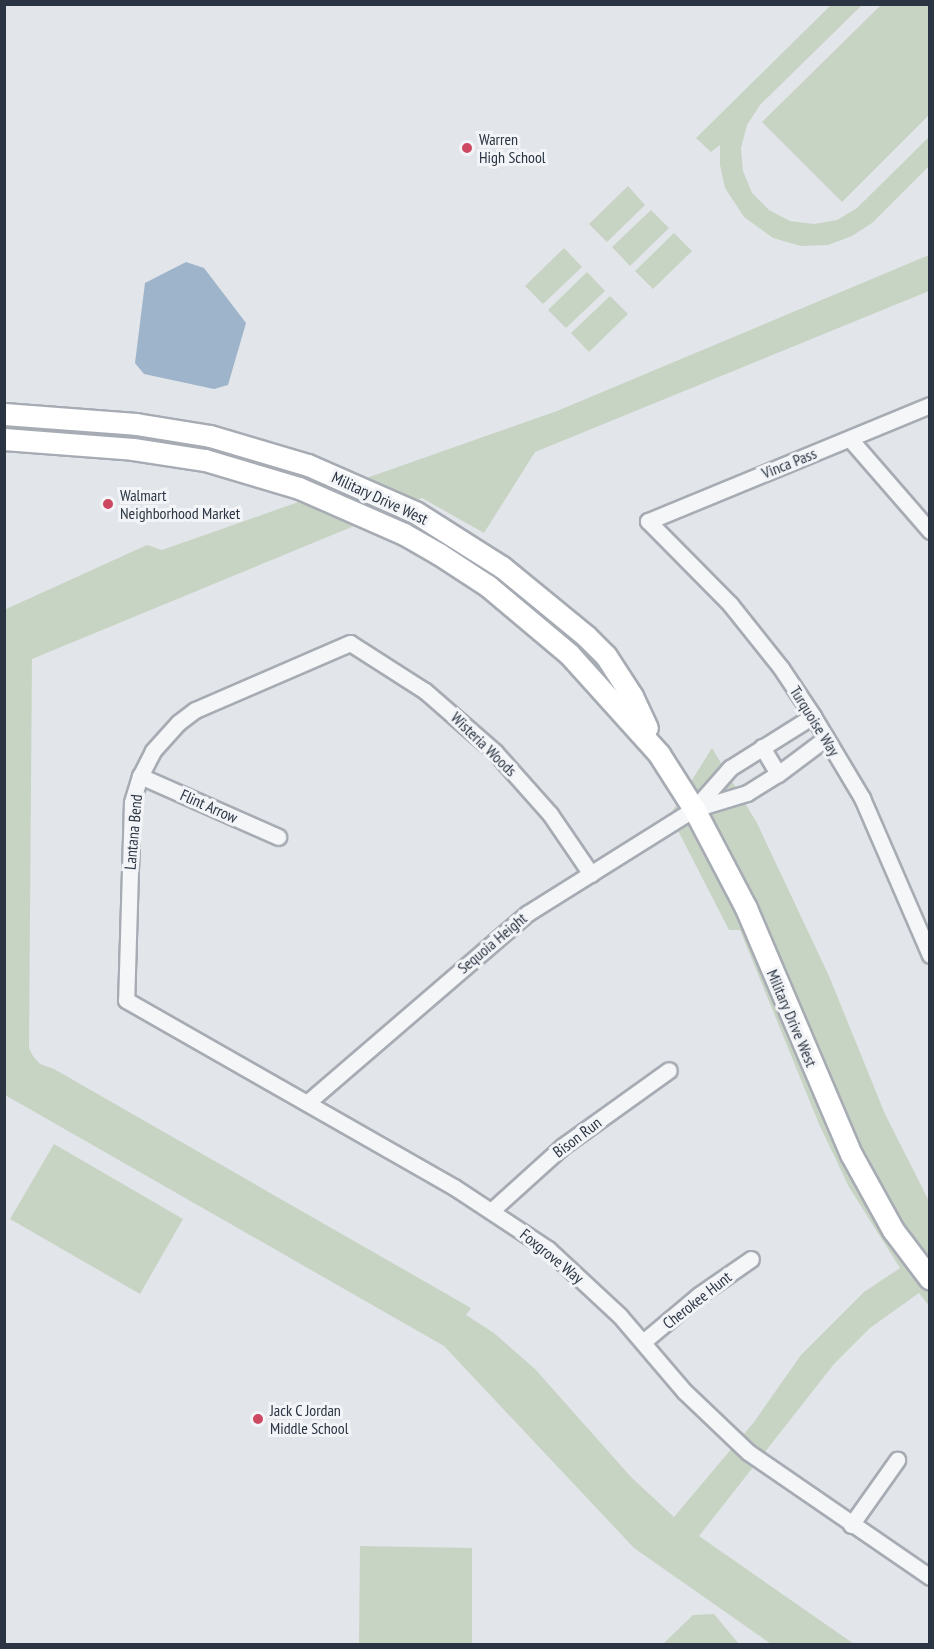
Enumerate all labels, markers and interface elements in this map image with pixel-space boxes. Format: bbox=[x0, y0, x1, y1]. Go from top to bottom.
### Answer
place label: Warren High School bbox=[479, 129, 546, 167]
marker: Warren High School bbox=[460, 141, 474, 155]
street label: Vinca Pass bbox=[759, 443, 819, 483]
street label: Military Drive West bbox=[329, 467, 431, 529]
place label: Walmart Neighborhood Market bbox=[120, 485, 240, 523]
marker: Walmart Neighborhood Market bbox=[101, 497, 115, 511]
street label: Turquoise Way bbox=[786, 682, 844, 760]
street label: Wisteria Woods bbox=[447, 708, 521, 780]
street label: Flint Arrow bbox=[177, 785, 241, 827]
street label: Lantana Bend bbox=[120, 794, 146, 870]
street label: Sequoia Height bbox=[454, 909, 530, 977]
street label: Military Drive West bbox=[763, 966, 821, 1070]
street label: Bison Run bbox=[549, 1113, 605, 1161]
street label: Foxgrove Way bbox=[516, 1225, 588, 1287]
street label: Cherokee Hunt bbox=[659, 1267, 735, 1333]
place label: Jack C Jordan Middle School bbox=[270, 1400, 348, 1438]
marker: Jack C Jordan Middle School bbox=[251, 1412, 265, 1426]

